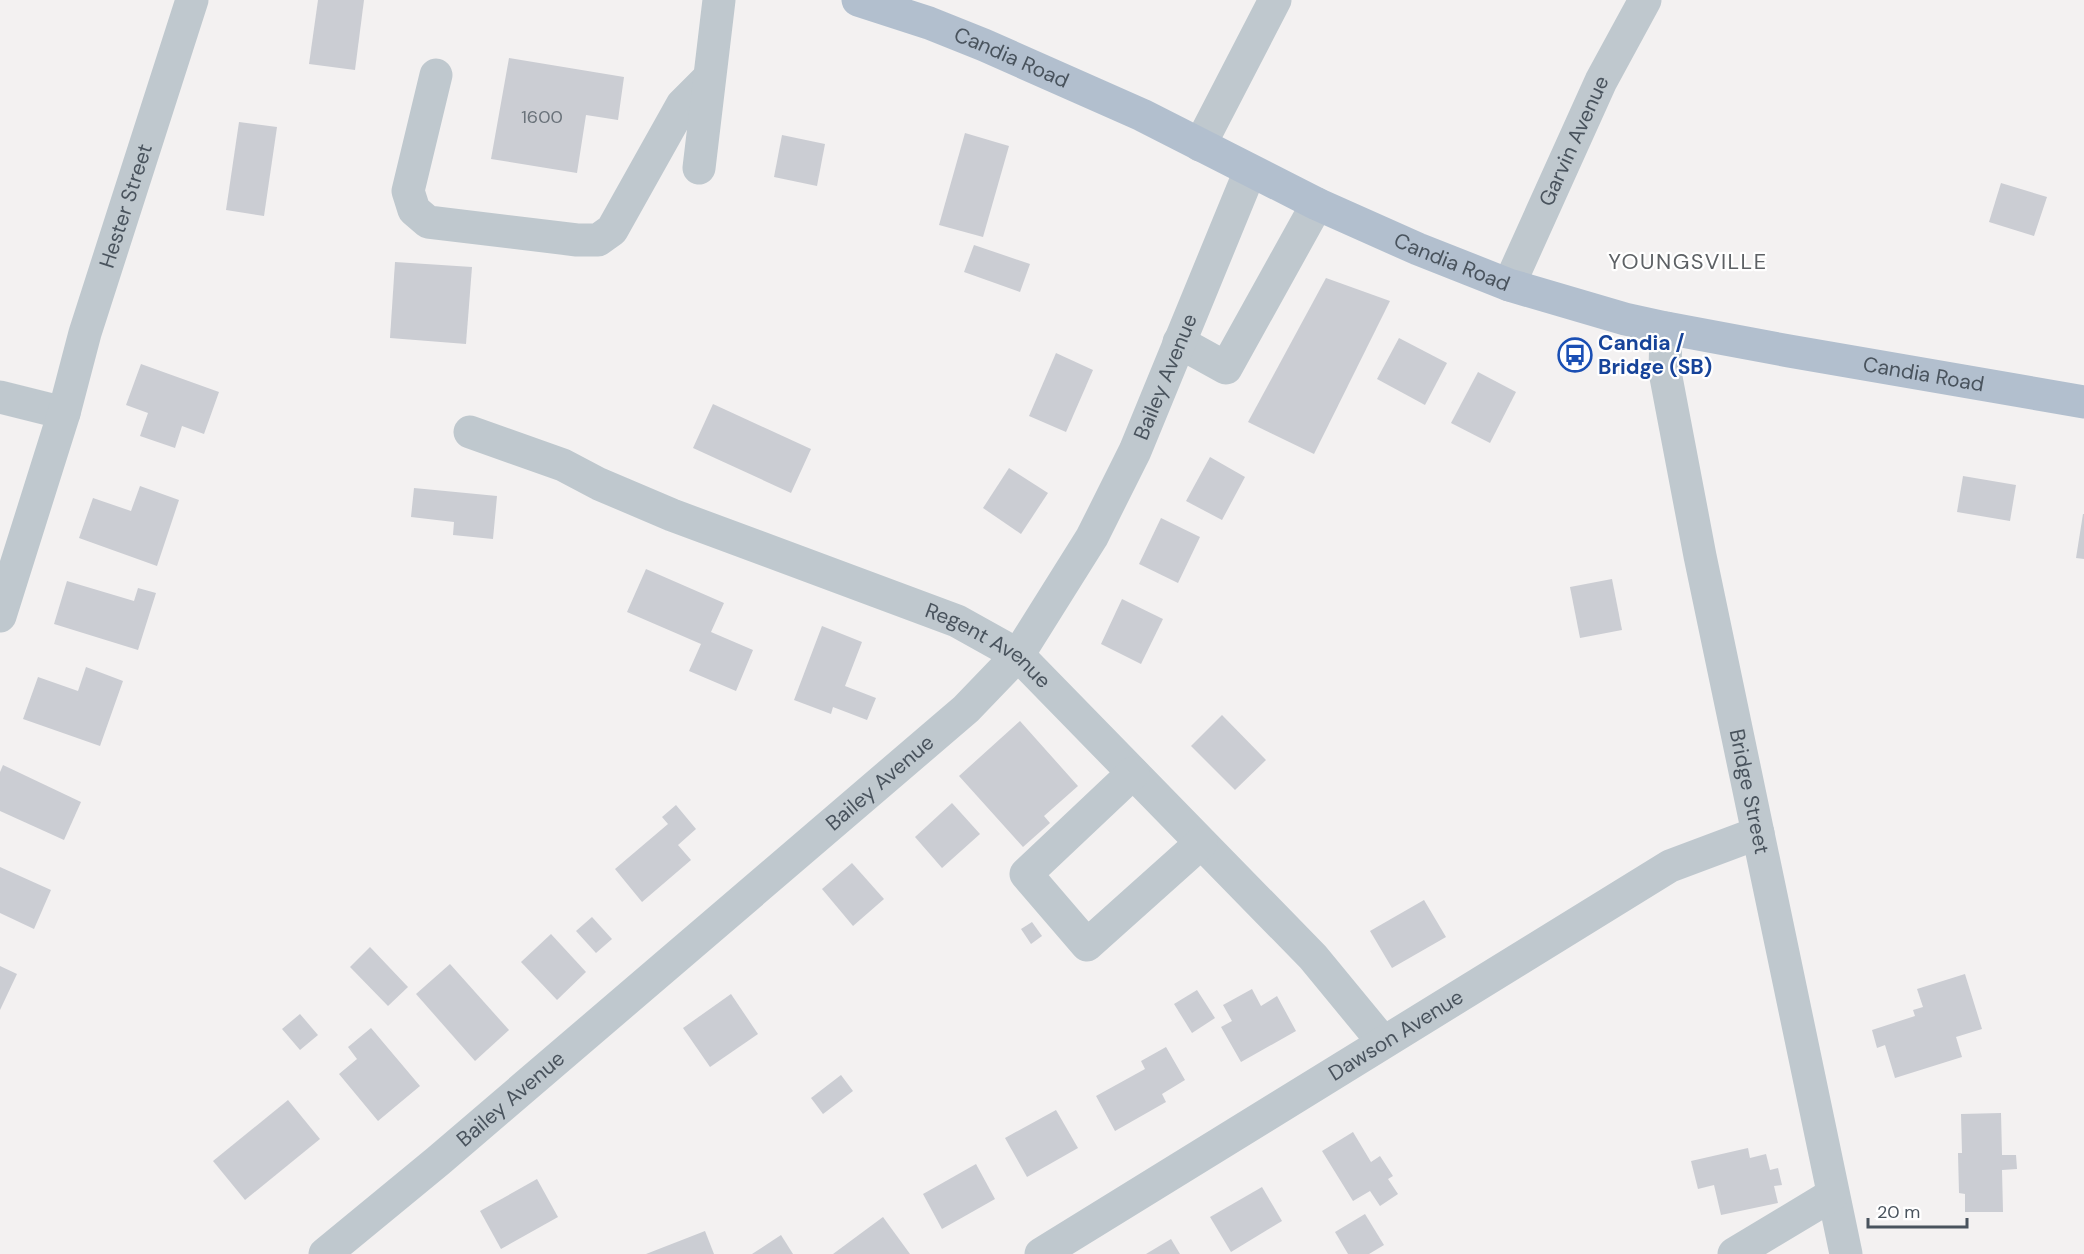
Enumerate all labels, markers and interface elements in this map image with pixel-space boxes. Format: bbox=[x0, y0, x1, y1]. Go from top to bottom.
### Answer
street label: Candia Road bbox=[950, 20, 1073, 95]
street label: Garvin Avenue bbox=[1532, 71, 1616, 211]
house number: 1600 bbox=[521, 105, 563, 129]
street label: Hester Street bbox=[93, 140, 159, 272]
street label: Candia Road bbox=[1390, 226, 1514, 298]
district label: YOUNGSVILLE bbox=[1608, 247, 1768, 276]
street label: Bailey Avenue bbox=[1127, 309, 1204, 444]
place label: Candia / Bridge (SB) bbox=[1598, 329, 1712, 381]
bus stop icon: Candia / Bridge (SB) bbox=[1557, 337, 1593, 373]
street label: Candia Road bbox=[1861, 350, 1986, 399]
street label: Regent Avenue bbox=[921, 596, 1057, 695]
street label: Bridge Street bbox=[1723, 727, 1776, 857]
street label: Bailey Avenue bbox=[820, 728, 940, 837]
street label: Dawson Avenue bbox=[1323, 983, 1469, 1087]
street label: Bailey Avenue bbox=[451, 1045, 571, 1153]
scale bar bbox=[1868, 1191, 1967, 1229]
text: 20 m bbox=[1877, 1200, 1920, 1224]

